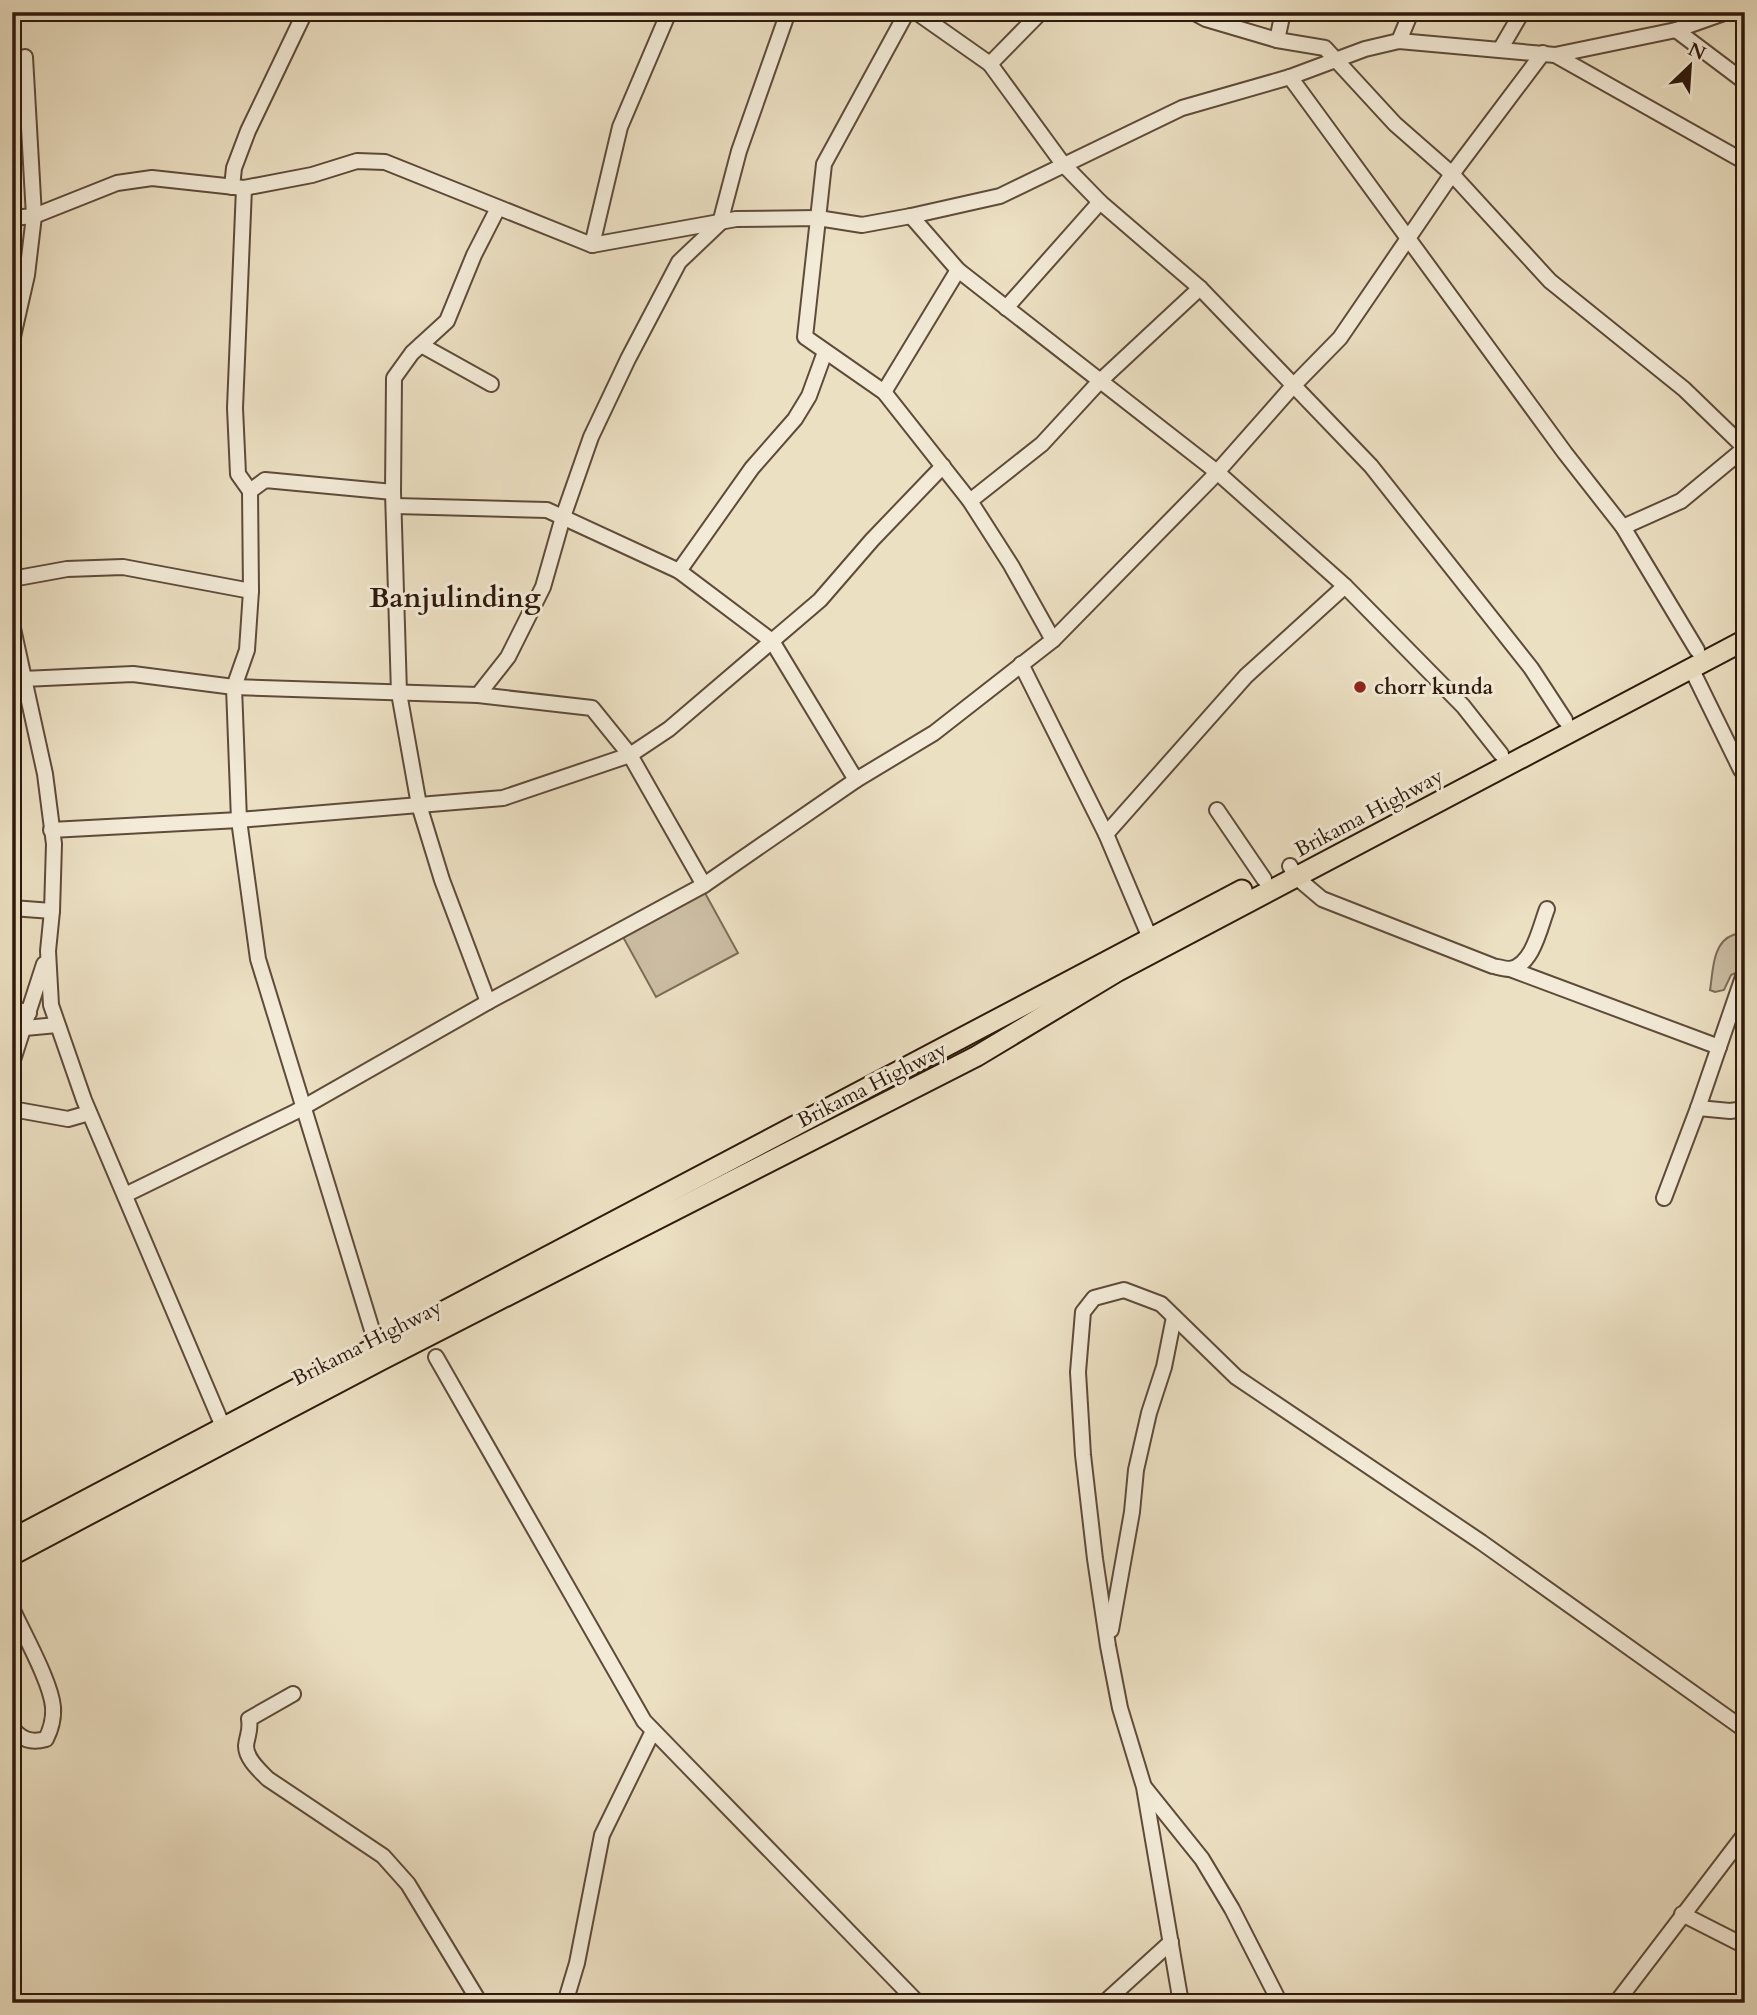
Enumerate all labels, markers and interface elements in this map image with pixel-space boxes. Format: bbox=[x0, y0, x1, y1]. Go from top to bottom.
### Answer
north arrow bbox=[1656, 32, 1726, 102]
text: N bbox=[1684, 36, 1710, 67]
district label: Banjulinding bbox=[369, 579, 541, 617]
place label: chorr kunda bbox=[1374, 673, 1494, 702]
marker: chorr kunda bbox=[1352, 679, 1368, 695]
street label: Brikama Highway bbox=[1290, 762, 1448, 864]
street label: Brikama Highway bbox=[792, 1035, 952, 1135]
street label: Brikama Highway bbox=[287, 1293, 447, 1393]

